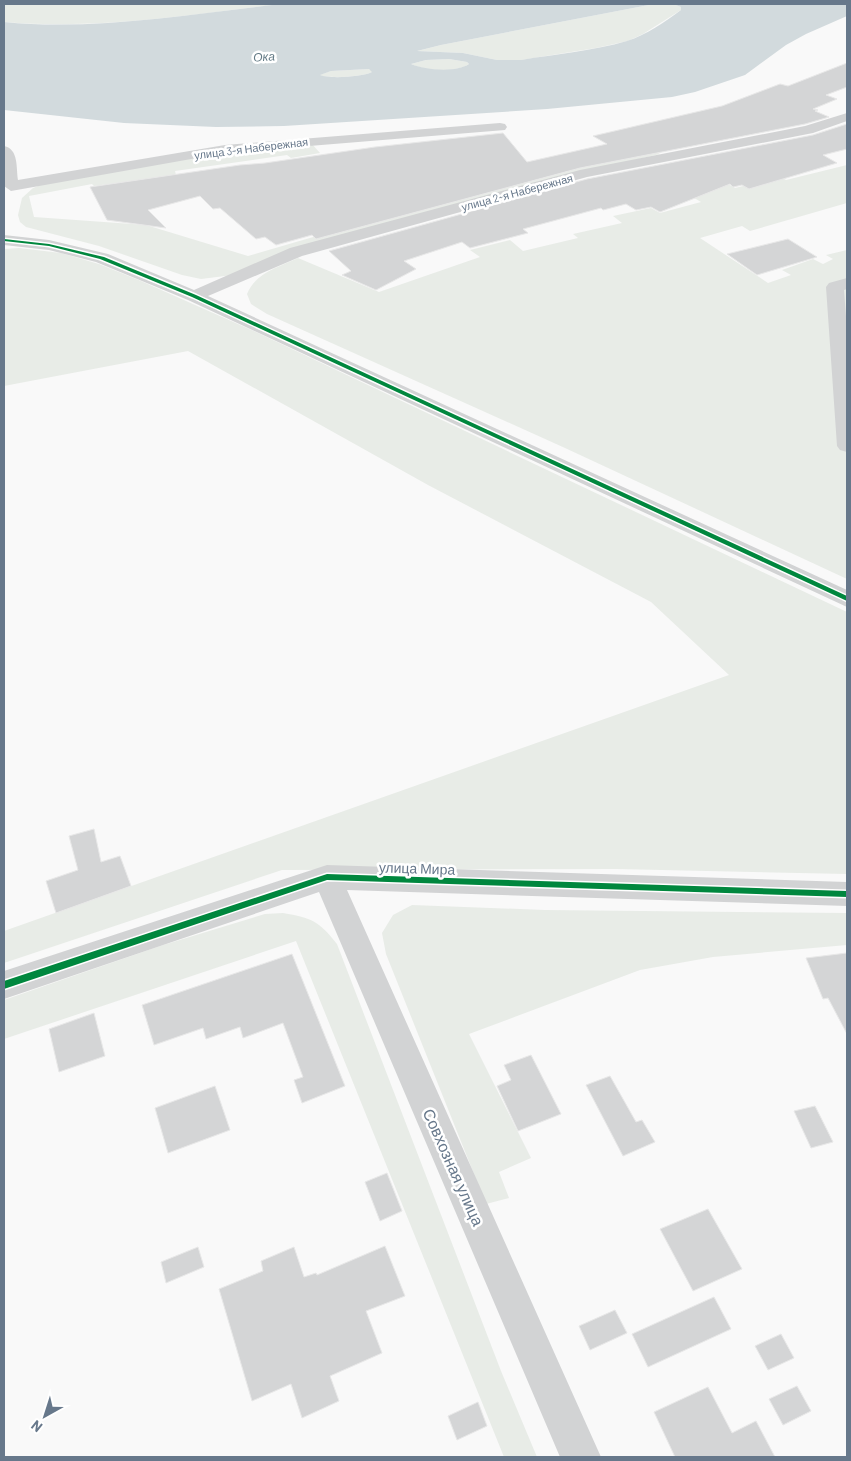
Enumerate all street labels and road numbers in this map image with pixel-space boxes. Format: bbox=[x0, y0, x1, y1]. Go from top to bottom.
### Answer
street label: улица 3-я Набережная bbox=[193, 135, 309, 161]
street label: улица 2-я Набережная bbox=[460, 171, 574, 213]
street label: улица Мира bbox=[379, 858, 456, 878]
street label: Совхозная улица bbox=[420, 1105, 488, 1229]

